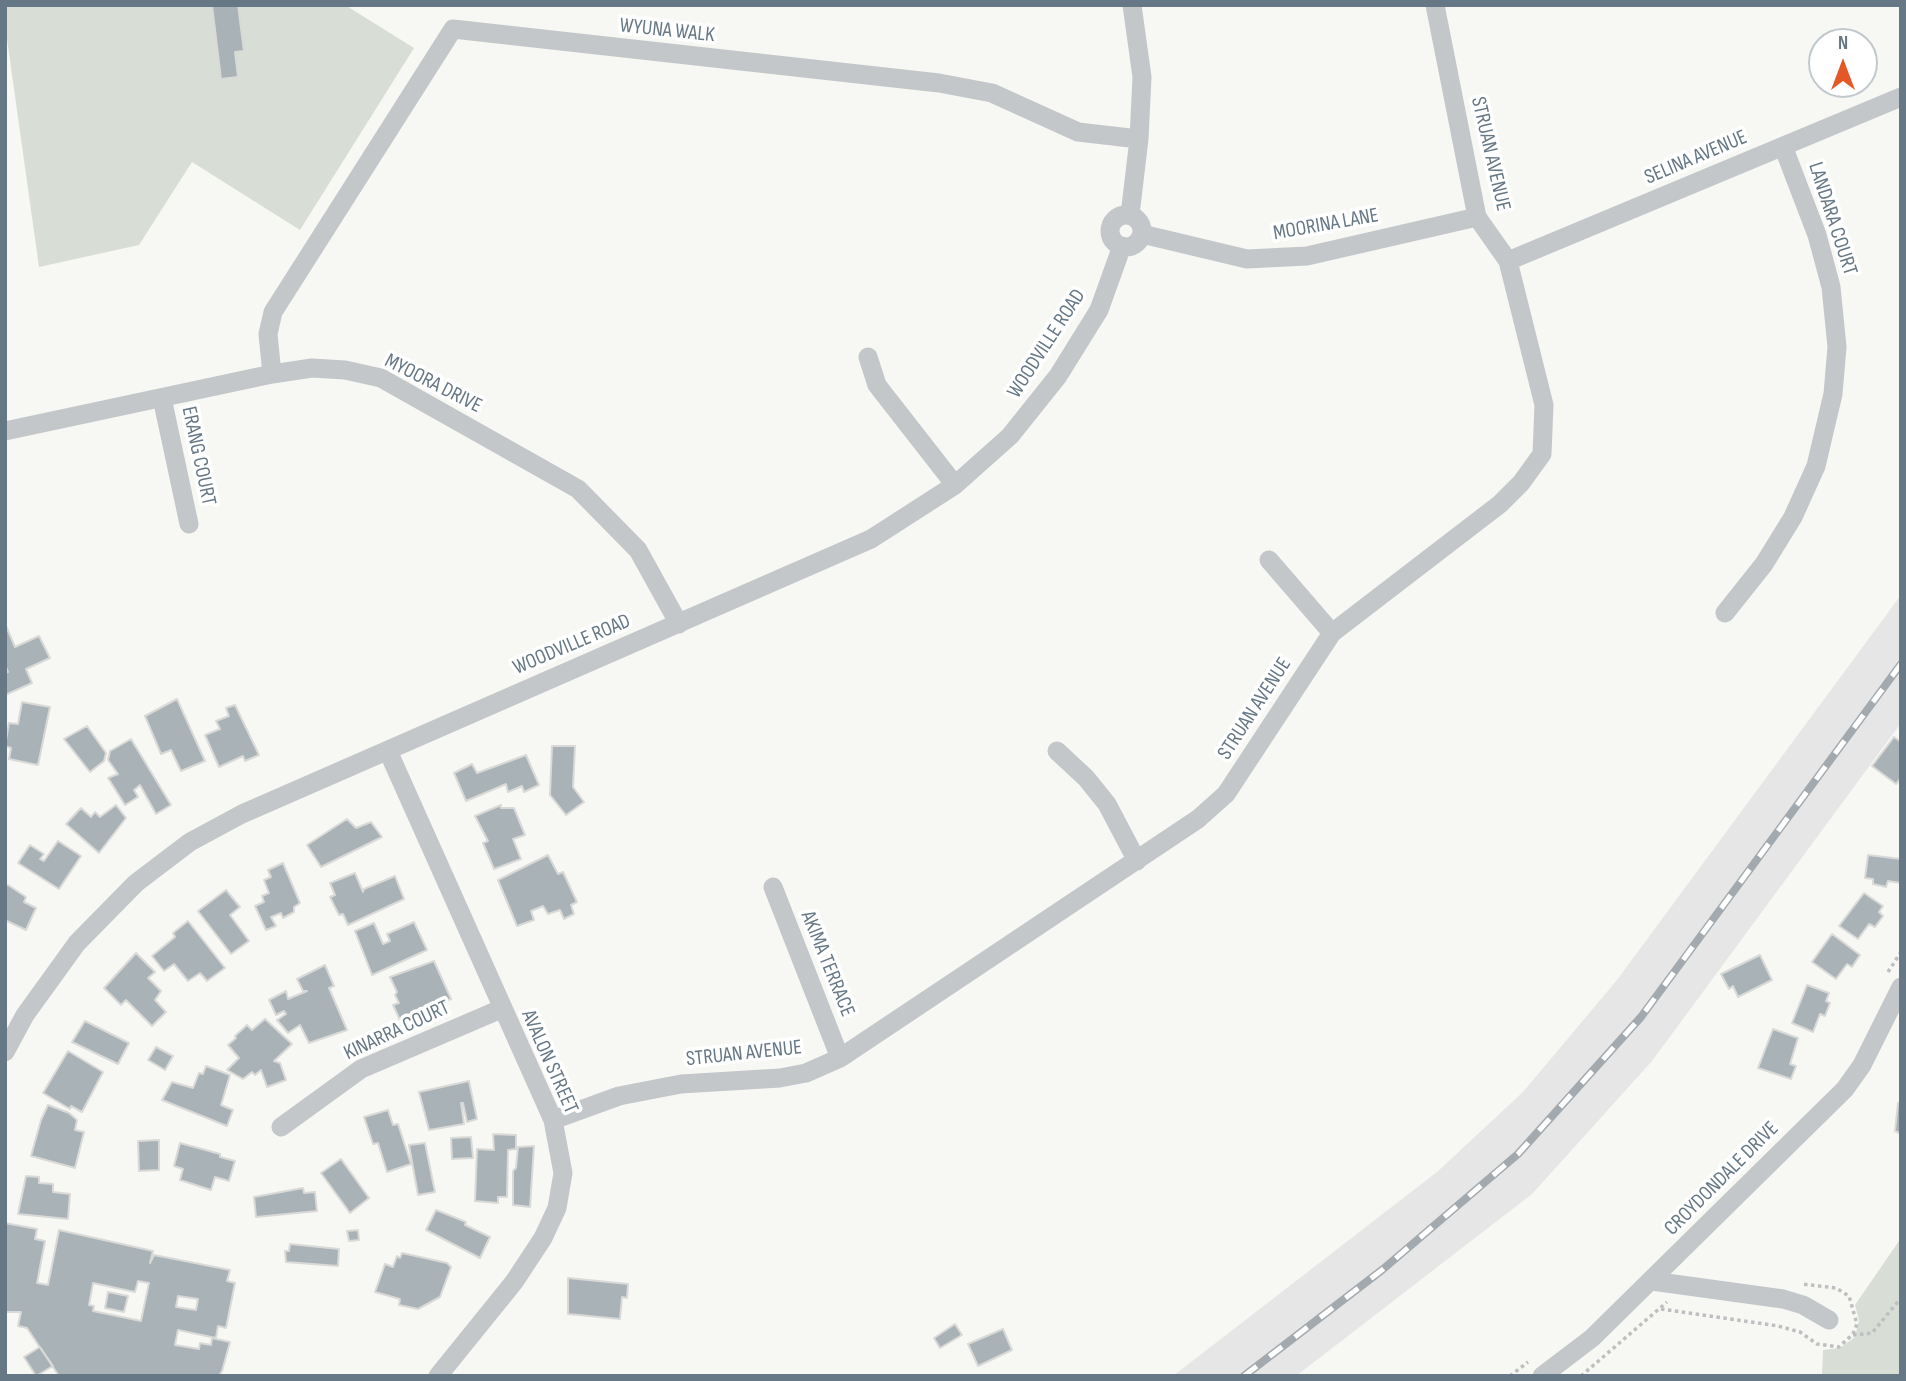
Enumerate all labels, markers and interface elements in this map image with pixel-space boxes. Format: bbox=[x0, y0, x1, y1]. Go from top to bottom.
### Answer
street label: WYUNA WALK bbox=[618, 13, 716, 49]
north arrow bbox=[1808, 28, 1878, 98]
text: N bbox=[1838, 32, 1848, 55]
street label: STRUAN AVENUE bbox=[1465, 94, 1515, 214]
street label: SELINA AVENUE bbox=[1641, 125, 1751, 191]
street label: LANDARA COURT bbox=[1802, 159, 1862, 279]
street label: MOORINA LANE bbox=[1271, 203, 1381, 247]
street label: WOODVILLE ROAD bbox=[1002, 285, 1092, 403]
street label: MYOORA DRIVE bbox=[380, 349, 486, 419]
street label: ERANG COURT bbox=[175, 404, 221, 508]
street label: WOODVILLE ROAD bbox=[510, 609, 634, 681]
street label: STRUAN AVENUE bbox=[1213, 653, 1297, 765]
street label: AKIMA TERRACE bbox=[794, 908, 860, 1020]
street label: KINARRA COURT bbox=[340, 996, 454, 1066]
street label: AVALON STREET bbox=[515, 1006, 583, 1118]
street label: STRUAN AVENUE bbox=[685, 1035, 803, 1073]
street label: CROYDONDALE DRIVE bbox=[1660, 1117, 1784, 1241]

